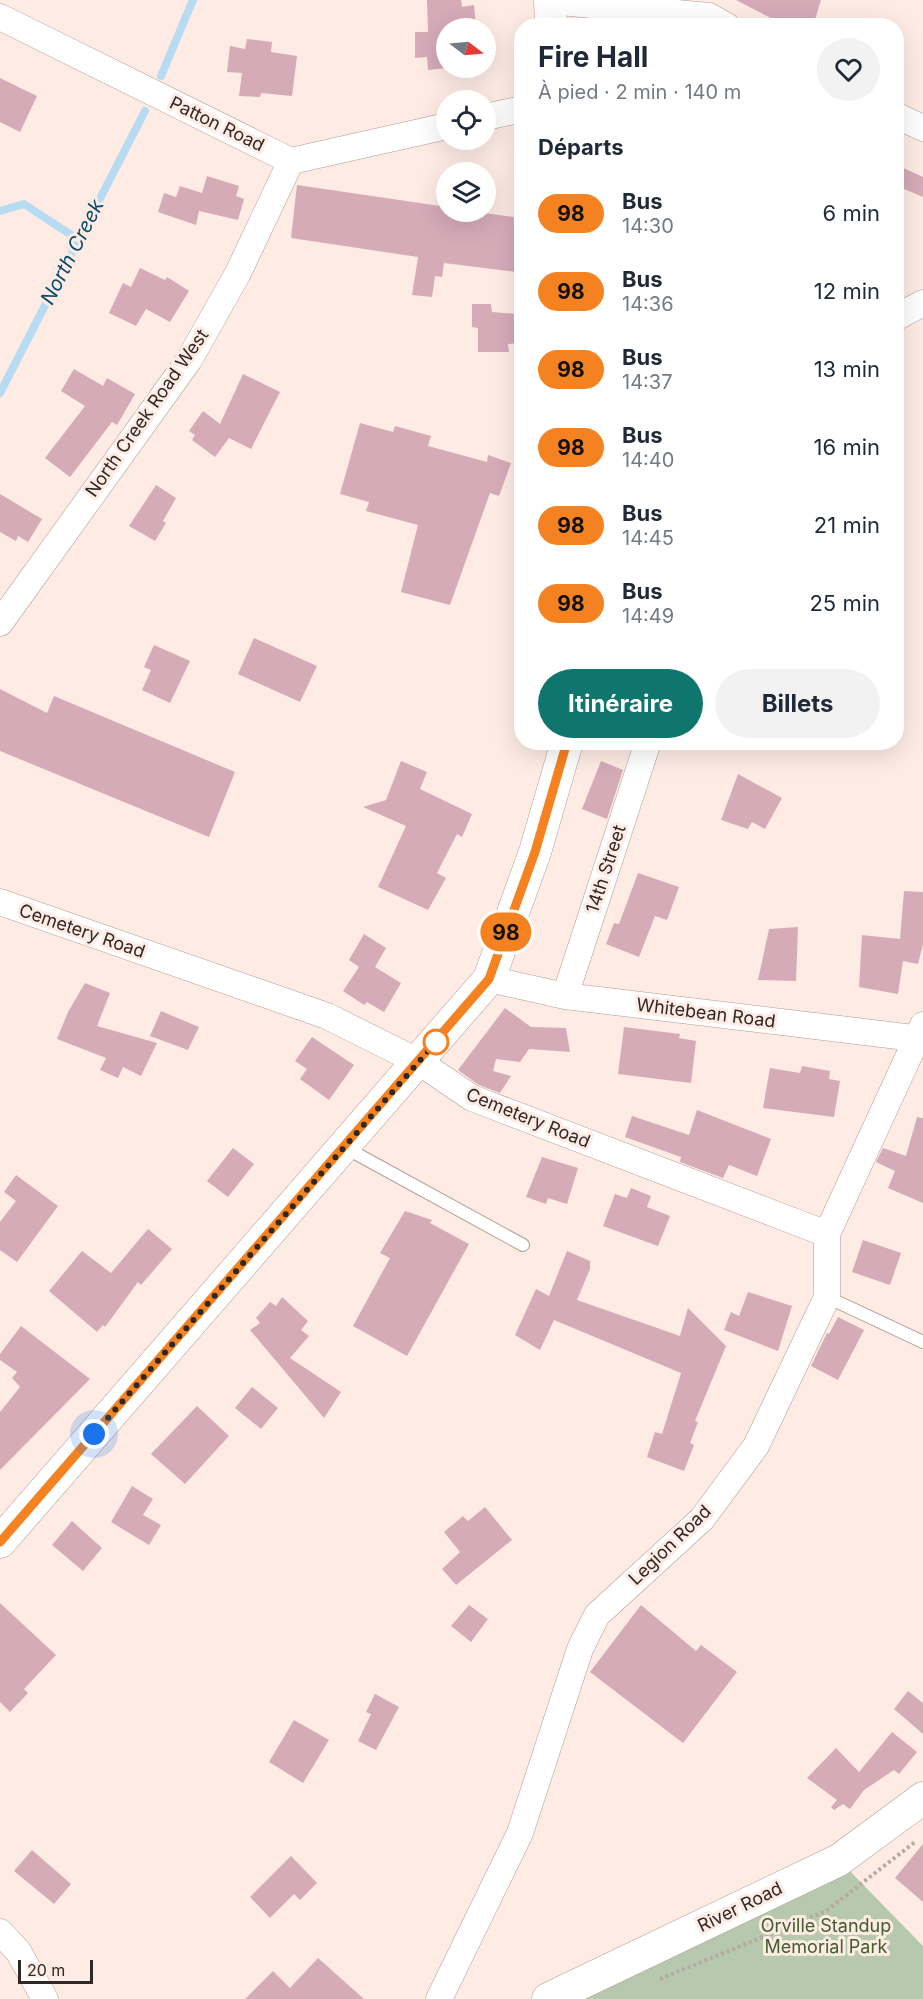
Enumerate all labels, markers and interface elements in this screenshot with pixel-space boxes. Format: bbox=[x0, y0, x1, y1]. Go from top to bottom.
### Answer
north arrow bbox=[436, 18, 496, 78]
map controls bbox=[436, 18, 496, 222]
button: heart bbox=[817, 38, 880, 101]
text: Fire Hall bbox=[538, 40, 648, 74]
text: À pied · 2 min · 140 m bbox=[538, 80, 741, 104]
button: locate bbox=[436, 90, 496, 150]
street label: Patton Road bbox=[166, 92, 268, 155]
text: Départs bbox=[538, 134, 623, 160]
button: layers bbox=[436, 162, 496, 222]
text: Bus bbox=[622, 188, 663, 214]
water label: North Creek bbox=[35, 195, 109, 309]
text: 6 min bbox=[823, 200, 880, 226]
text: 98 bbox=[557, 201, 585, 226]
text: 14:30 bbox=[622, 214, 674, 238]
text: Bus bbox=[622, 266, 663, 292]
text: 12 min bbox=[814, 278, 880, 304]
text: 98 bbox=[557, 279, 585, 304]
text: 14:36 bbox=[622, 292, 674, 316]
street label: North Creek Road West bbox=[81, 325, 213, 501]
text: Bus bbox=[622, 344, 663, 370]
text: 13 min bbox=[814, 356, 880, 382]
text: 98 bbox=[557, 357, 585, 382]
text: 14:37 bbox=[622, 370, 673, 394]
text: Bus bbox=[622, 422, 663, 448]
text: 16 min bbox=[814, 434, 880, 460]
text: 98 bbox=[557, 435, 585, 460]
text: 14:40 bbox=[622, 448, 674, 472]
text: Bus bbox=[622, 500, 663, 526]
text: 21 min bbox=[814, 512, 880, 538]
text: 98 bbox=[557, 513, 585, 538]
text: 14:45 bbox=[622, 526, 674, 550]
text: Bus bbox=[622, 578, 663, 604]
text: 25 min bbox=[809, 590, 880, 616]
text: 98 bbox=[557, 591, 585, 616]
text: 14:49 bbox=[622, 604, 674, 628]
button: Itinéraire bbox=[538, 669, 703, 738]
button: Billets bbox=[715, 669, 880, 738]
street label: 14th Street bbox=[581, 822, 630, 916]
street label: Cemetery Road bbox=[16, 899, 148, 962]
line badge: 98 bbox=[479, 912, 533, 952]
text: 98 bbox=[492, 920, 520, 945]
street label: Whitebean Road bbox=[635, 994, 777, 1031]
unlabelled marker bbox=[423, 1029, 449, 1055]
street label: Cemetery Road bbox=[463, 1083, 593, 1152]
your location bbox=[79, 1419, 109, 1449]
street label: Legion Road bbox=[624, 1500, 715, 1589]
street label: River Road bbox=[694, 1877, 785, 1936]
park label: Orville Standup Memorial Park bbox=[761, 1915, 891, 1957]
scale bar bbox=[18, 1957, 93, 1984]
text: 20 m bbox=[27, 1960, 65, 1980]

